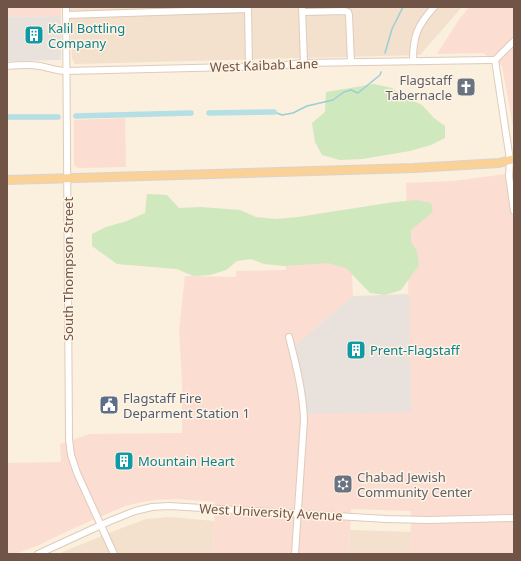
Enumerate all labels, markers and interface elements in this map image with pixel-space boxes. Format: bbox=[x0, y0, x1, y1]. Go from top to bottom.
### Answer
place label: Kalil Bottling Company bbox=[48, 19, 125, 52]
building icon: Kalil Bottling Company bbox=[23, 24, 45, 46]
street label: West Kaibab Lane bbox=[210, 54, 318, 76]
place label: Flagstaff Tabernacle bbox=[386, 71, 453, 104]
church icon: Flagstaff Tabernacle bbox=[455, 76, 477, 98]
street label: South Thompson Street bbox=[59, 197, 77, 341]
building icon: Prent-Flagstaff bbox=[345, 339, 367, 361]
place label: Prent-Flagstaff bbox=[370, 341, 461, 359]
place label: Flagstaff Fire Deparment Station 1 bbox=[123, 389, 250, 422]
public building icon: Flagstaff Fire Deparment Station 1 bbox=[98, 394, 120, 416]
building icon: Mountain Heart bbox=[113, 450, 135, 472]
place label: Mountain Heart bbox=[138, 452, 235, 470]
place label: Chabad Jewish Community Center bbox=[357, 468, 473, 501]
synagogue icon: Chabad Jewish Community Center bbox=[332, 473, 354, 495]
street label: West University Avenue bbox=[199, 499, 343, 525]

